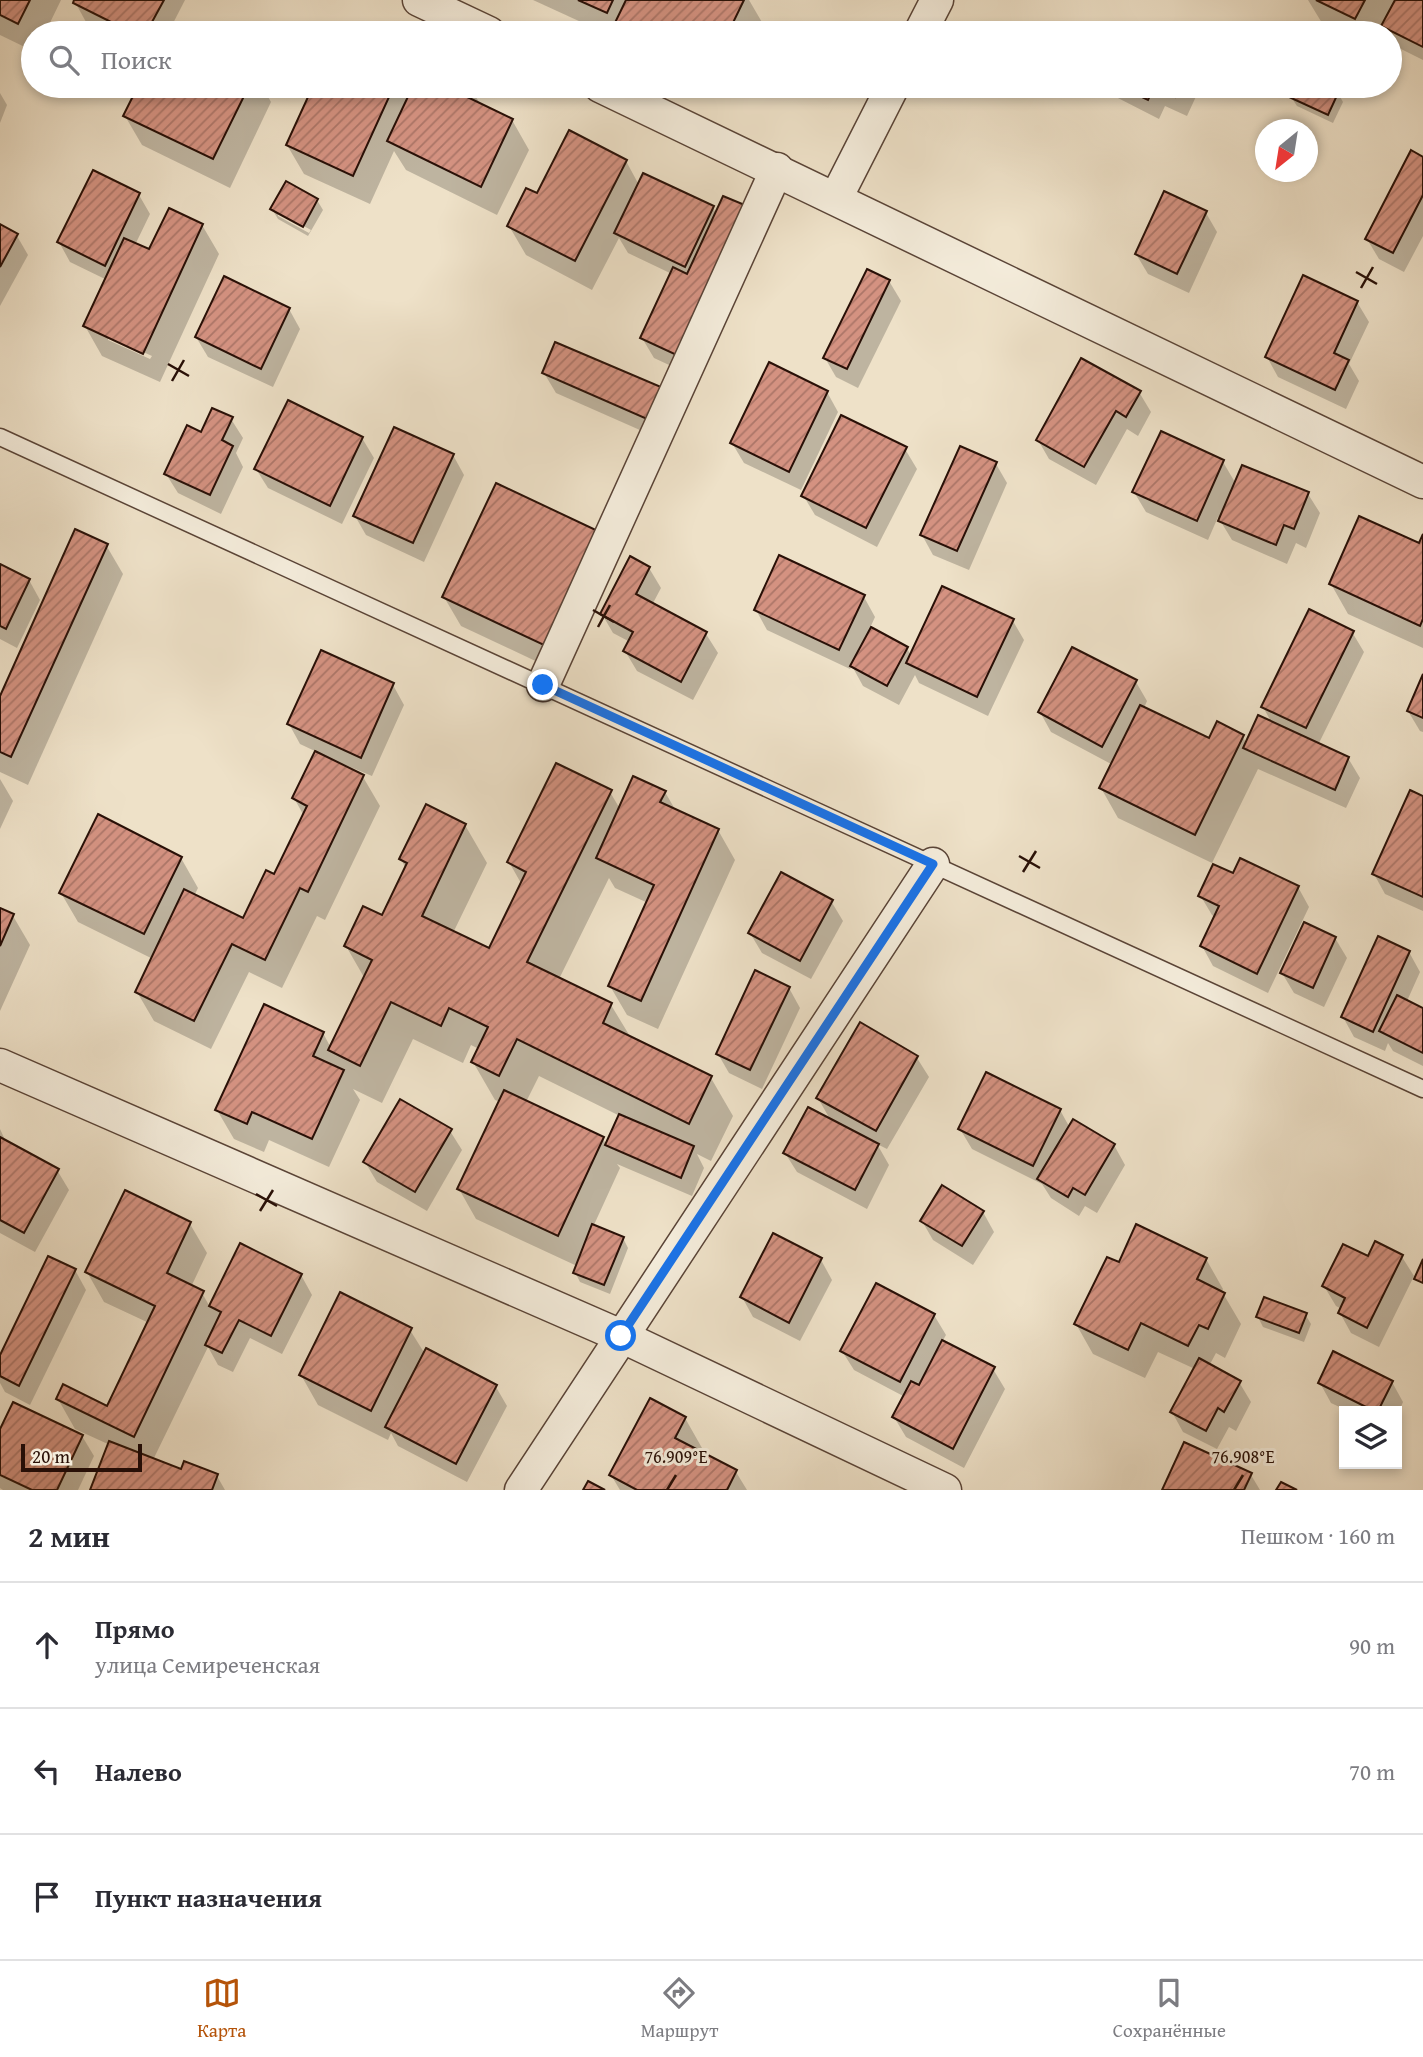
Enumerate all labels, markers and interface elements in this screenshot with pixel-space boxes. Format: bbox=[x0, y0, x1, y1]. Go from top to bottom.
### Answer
search box bbox=[21, 21, 1402, 98]
text: Поиск bbox=[101, 40, 172, 79]
icon: search bbox=[45, 41, 83, 79]
north arrow bbox=[1255, 119, 1318, 182]
route end bbox=[527, 669, 558, 700]
route start bbox=[605, 1320, 636, 1351]
map controls bbox=[1339, 1406, 1402, 1469]
button: layers bbox=[1339, 1406, 1402, 1469]
scale bar bbox=[21, 1441, 142, 1473]
text: 20 m bbox=[32, 1442, 70, 1470]
text: 76.909°E bbox=[644, 1443, 708, 1470]
text: 76.908°E bbox=[1211, 1443, 1275, 1470]
text: 2 мин bbox=[28, 1514, 110, 1558]
text: Пешком · 160 m bbox=[1241, 1519, 1395, 1552]
text: Прямо bbox=[95, 1609, 175, 1648]
icon: ahead bbox=[28, 1626, 66, 1664]
text: 90 m bbox=[1349, 1629, 1395, 1662]
text: улица Семиреченская bbox=[95, 1648, 320, 1681]
icon: left bbox=[28, 1752, 66, 1790]
text: Налево bbox=[95, 1752, 182, 1791]
text: 70 m bbox=[1349, 1755, 1395, 1788]
icon: arrive bbox=[28, 1878, 66, 1916]
text: Пункт назначения bbox=[95, 1878, 322, 1917]
tab: Карта bbox=[197, 1974, 246, 2044]
tab: Маршрут bbox=[641, 1974, 718, 2044]
tab: Сохранённые bbox=[1113, 1974, 1226, 2044]

